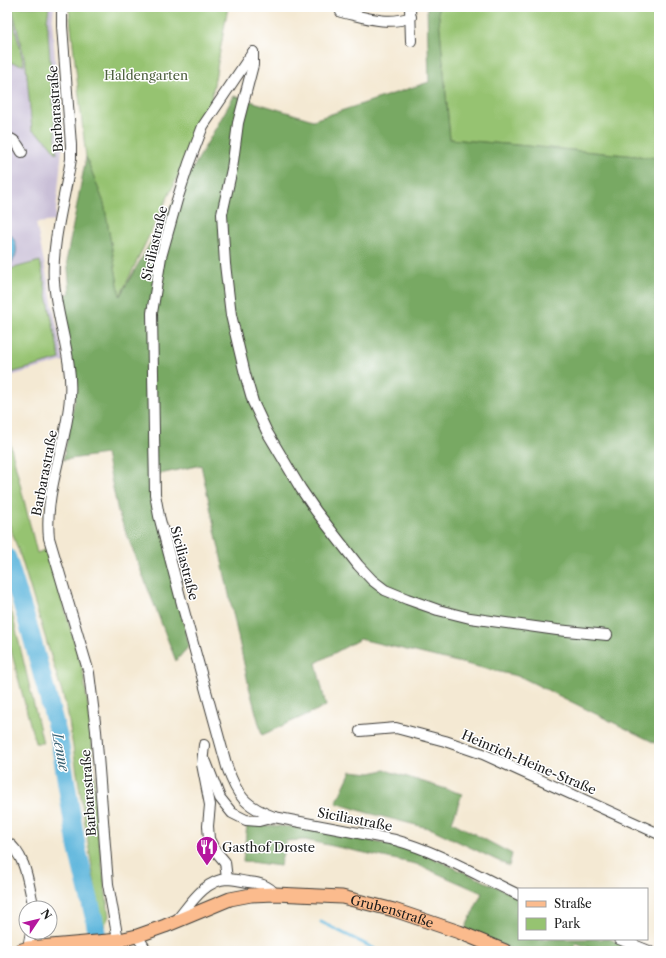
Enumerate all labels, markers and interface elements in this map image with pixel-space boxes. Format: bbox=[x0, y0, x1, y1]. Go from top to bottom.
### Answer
street label: Barbarastraße bbox=[44, 65, 66, 153]
park label: Haldengarten bbox=[104, 67, 188, 83]
street label: Siciliastraße bbox=[138, 204, 170, 282]
street label: Barbarastraße bbox=[28, 429, 60, 517]
street label: Siciliastraße bbox=[167, 524, 203, 602]
street label: Heinrich-Heine-Straße bbox=[459, 726, 599, 798]
water label: Lenne bbox=[48, 730, 74, 774]
street label: Barbarastraße bbox=[77, 749, 99, 837]
street label: Siciliastraße bbox=[316, 804, 394, 834]
restaurant icon: Gasthof Droste bbox=[194, 834, 220, 867]
place label: Gasthof Droste bbox=[222, 839, 315, 855]
legend bbox=[518, 888, 648, 940]
street label: Grubenstraße bbox=[349, 891, 436, 931]
text: Straße bbox=[554, 896, 592, 911]
north arrow bbox=[18, 900, 58, 940]
text: N bbox=[38, 906, 55, 923]
text: Park bbox=[554, 916, 581, 931]

